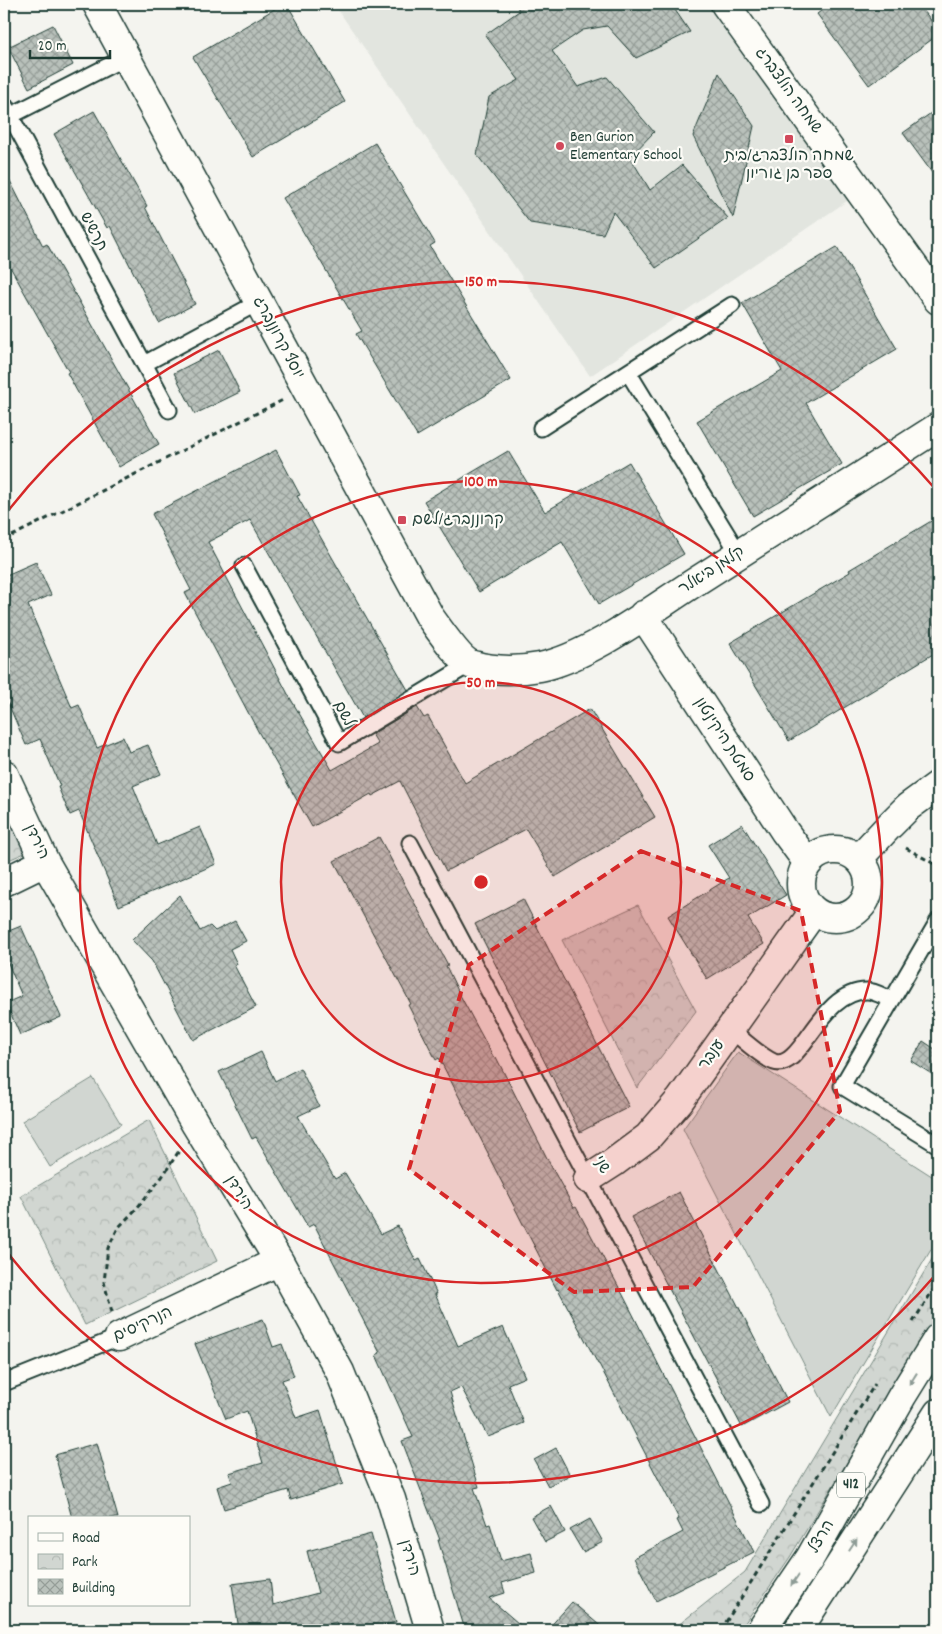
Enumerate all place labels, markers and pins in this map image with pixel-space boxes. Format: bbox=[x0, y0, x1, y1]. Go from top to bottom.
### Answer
place label: Ben Gurion Elementary School bbox=[570, 126, 682, 167]
marker: שמחה הולצברג/בית ספר בן גוריון bbox=[783, 133, 795, 145]
marker: Ben Gurion Elementary School bbox=[554, 140, 566, 152]
place label: שמחה הולצברג/בית ספר בן גוריון bbox=[723, 145, 854, 186]
place label: קרוננברג/לשם bbox=[412, 509, 504, 532]
marker: קרוננברג/לשם bbox=[396, 514, 408, 526]
centre of rings bbox=[472, 873, 490, 891]

